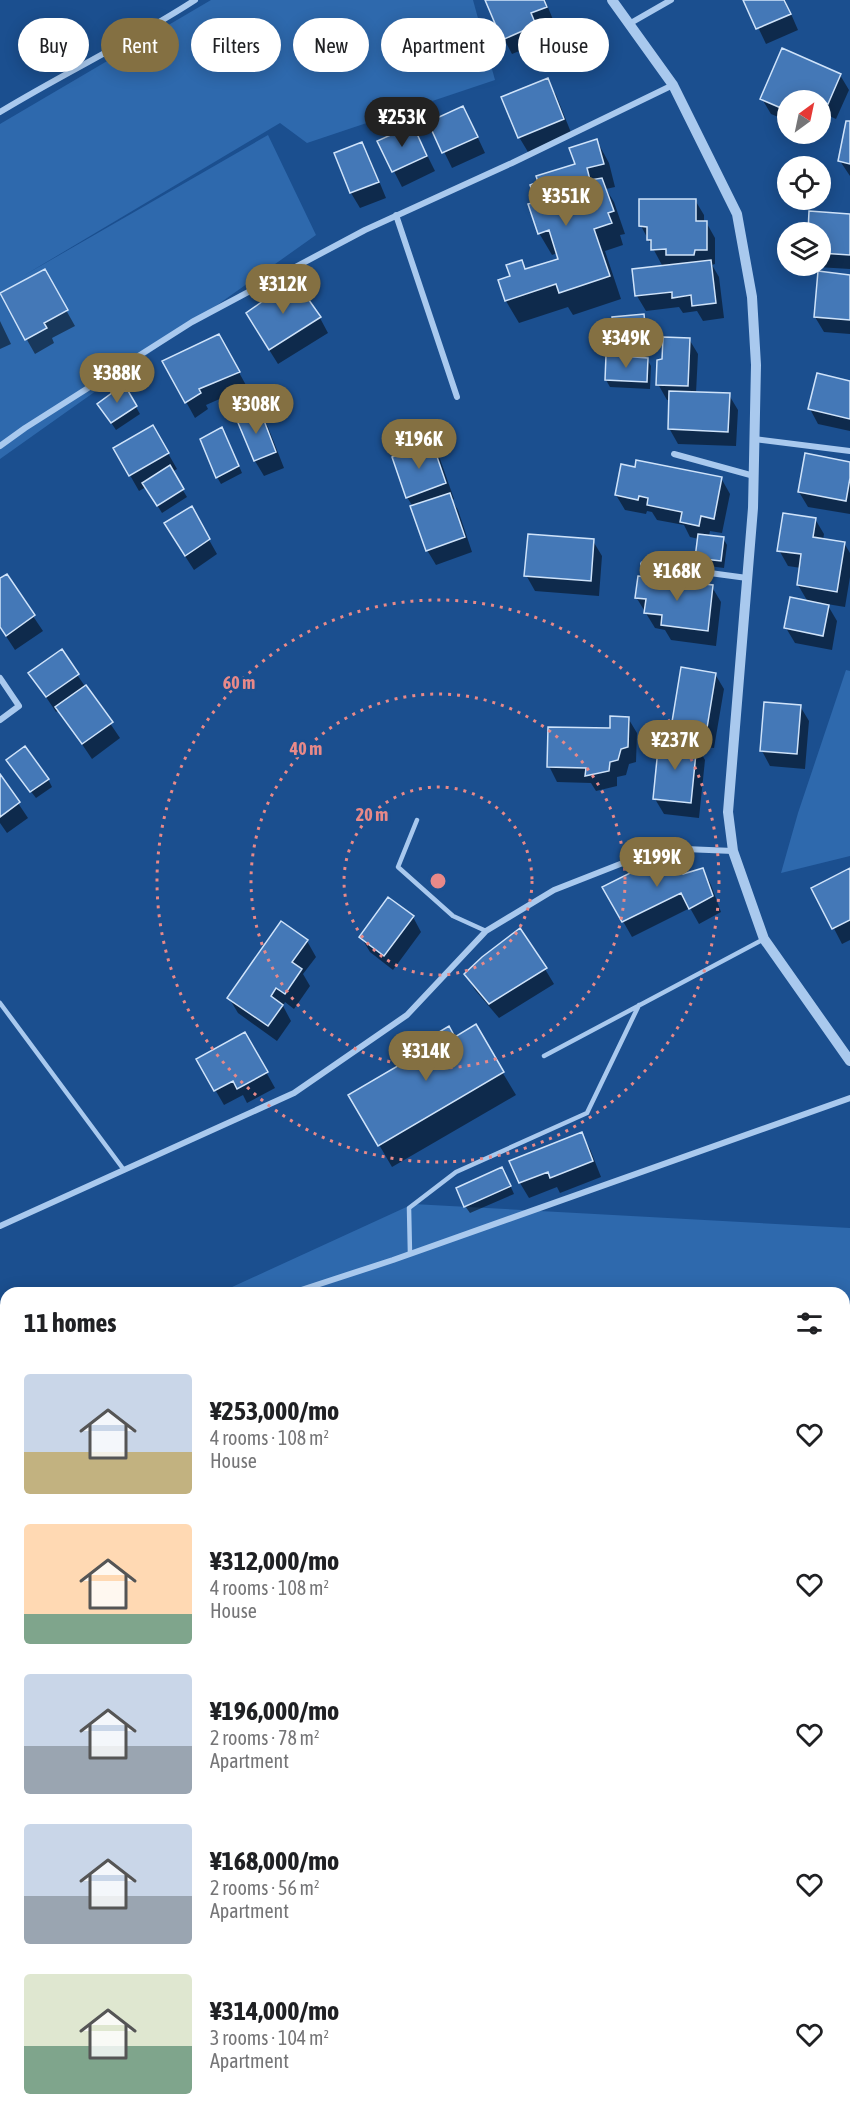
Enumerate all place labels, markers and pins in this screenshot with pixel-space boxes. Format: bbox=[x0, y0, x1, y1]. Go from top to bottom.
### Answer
pin: ¥253K bbox=[360, 97, 444, 148]
pin: ¥351K bbox=[524, 176, 608, 227]
pin: ¥312K bbox=[241, 264, 325, 315]
pin: ¥349K bbox=[584, 318, 668, 369]
pin: ¥388K bbox=[75, 353, 159, 404]
pin: ¥308K bbox=[214, 384, 298, 435]
pin: ¥196K bbox=[377, 419, 461, 470]
pin: ¥168K bbox=[635, 551, 719, 602]
pin: ¥237K bbox=[633, 720, 717, 771]
pin: ¥199K bbox=[615, 837, 699, 888]
centre of rings bbox=[428, 871, 448, 891]
pin: ¥314K bbox=[384, 1031, 468, 1082]

